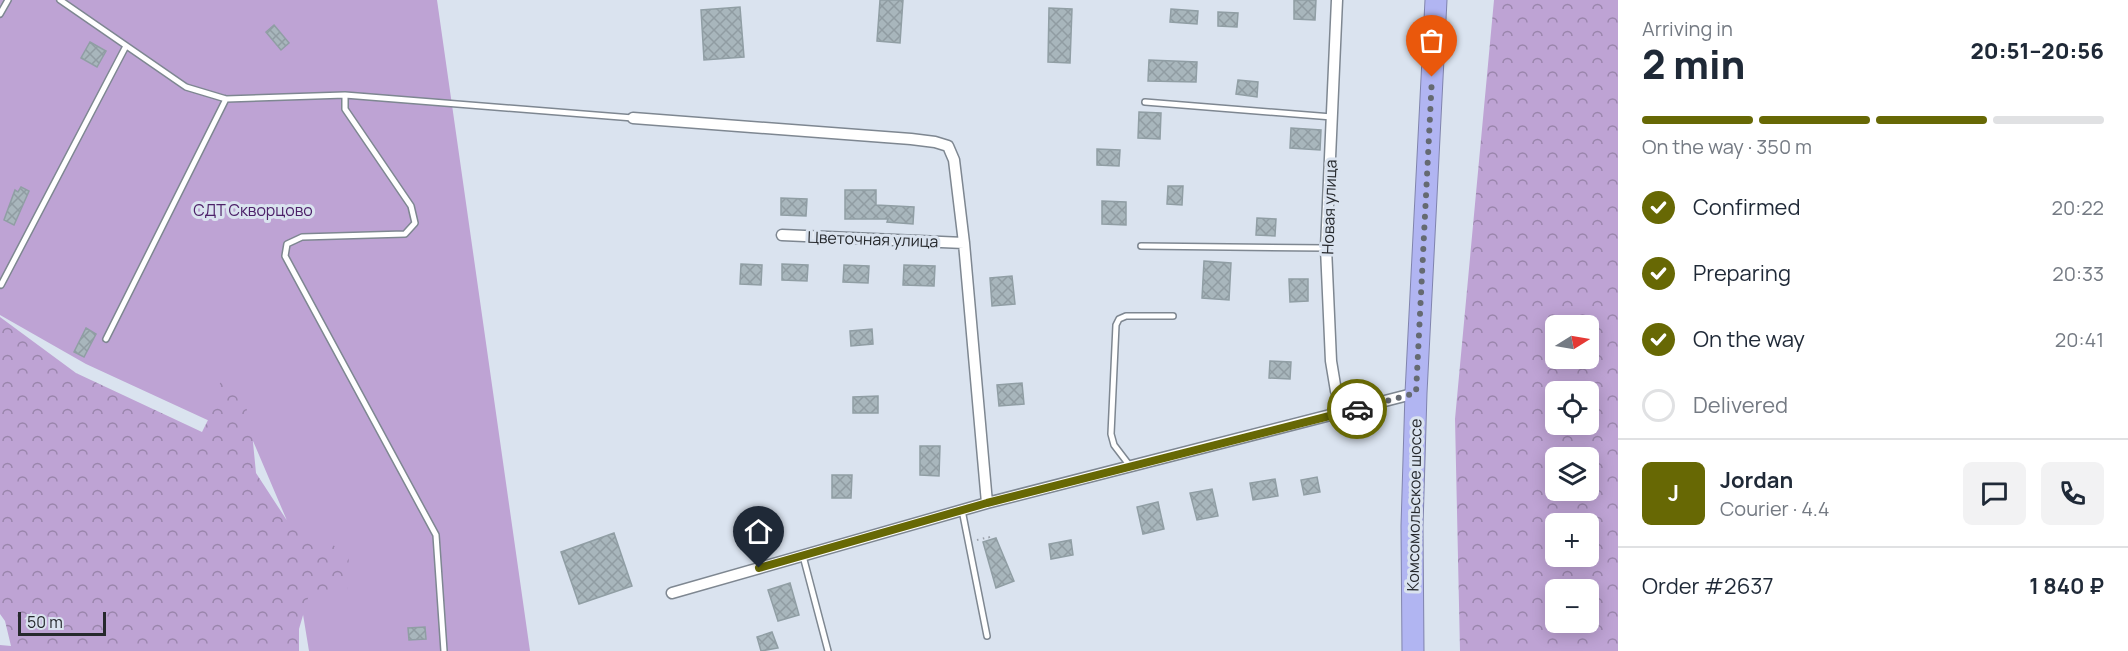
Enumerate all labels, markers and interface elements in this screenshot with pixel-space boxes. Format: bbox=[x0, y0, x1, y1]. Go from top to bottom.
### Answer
pin bbox=[1406, 15, 1457, 77]
text: Arriving in bbox=[1642, 15, 1733, 42]
icon: bag bbox=[1415, 24, 1448, 57]
text: 20:51–20:56 bbox=[1971, 36, 2104, 66]
text: 2 min bbox=[1642, 37, 1745, 91]
text: On the way · 350 m bbox=[1642, 133, 1812, 160]
street label: Новая улица bbox=[1316, 159, 1342, 255]
icon: check bbox=[1642, 191, 1675, 224]
text: Confirmed bbox=[1693, 192, 1801, 222]
text: 20:22 bbox=[2052, 194, 2104, 221]
park label: СДТ Скворцово bbox=[193, 199, 313, 221]
street label: Цветочная улица bbox=[807, 226, 939, 252]
icon: check bbox=[1642, 257, 1675, 290]
text: Preparing bbox=[1693, 258, 1791, 288]
text: 20:33 bbox=[2052, 260, 2104, 287]
north arrow bbox=[1545, 315, 1599, 369]
map controls bbox=[1545, 315, 1599, 633]
icon: check bbox=[1642, 323, 1675, 356]
text: On the way bbox=[1693, 324, 1805, 354]
text: 20:41 bbox=[2055, 326, 2104, 353]
courier bbox=[1327, 379, 1387, 439]
button: locate bbox=[1545, 381, 1599, 435]
text: Delivered bbox=[1693, 390, 1788, 420]
icon: car bbox=[1341, 393, 1374, 426]
street label: Комсомольское шоссе bbox=[1401, 418, 1427, 592]
button: layers bbox=[1545, 447, 1599, 501]
button: chat bbox=[1963, 462, 2026, 525]
button: phone bbox=[2041, 462, 2104, 525]
text: Jordan bbox=[1720, 465, 1793, 495]
text: J bbox=[1668, 478, 1679, 508]
text: Courier · 4.4 bbox=[1720, 495, 1830, 522]
pin bbox=[733, 506, 784, 568]
button: + bbox=[1545, 513, 1599, 567]
icon: home bbox=[742, 515, 775, 548]
text: Order #2637 bbox=[1642, 571, 1774, 601]
text: 1 840 ₽ bbox=[2029, 571, 2104, 601]
button: − bbox=[1545, 579, 1599, 633]
scale bar bbox=[18, 609, 106, 636]
text: 50 m bbox=[27, 611, 63, 633]

